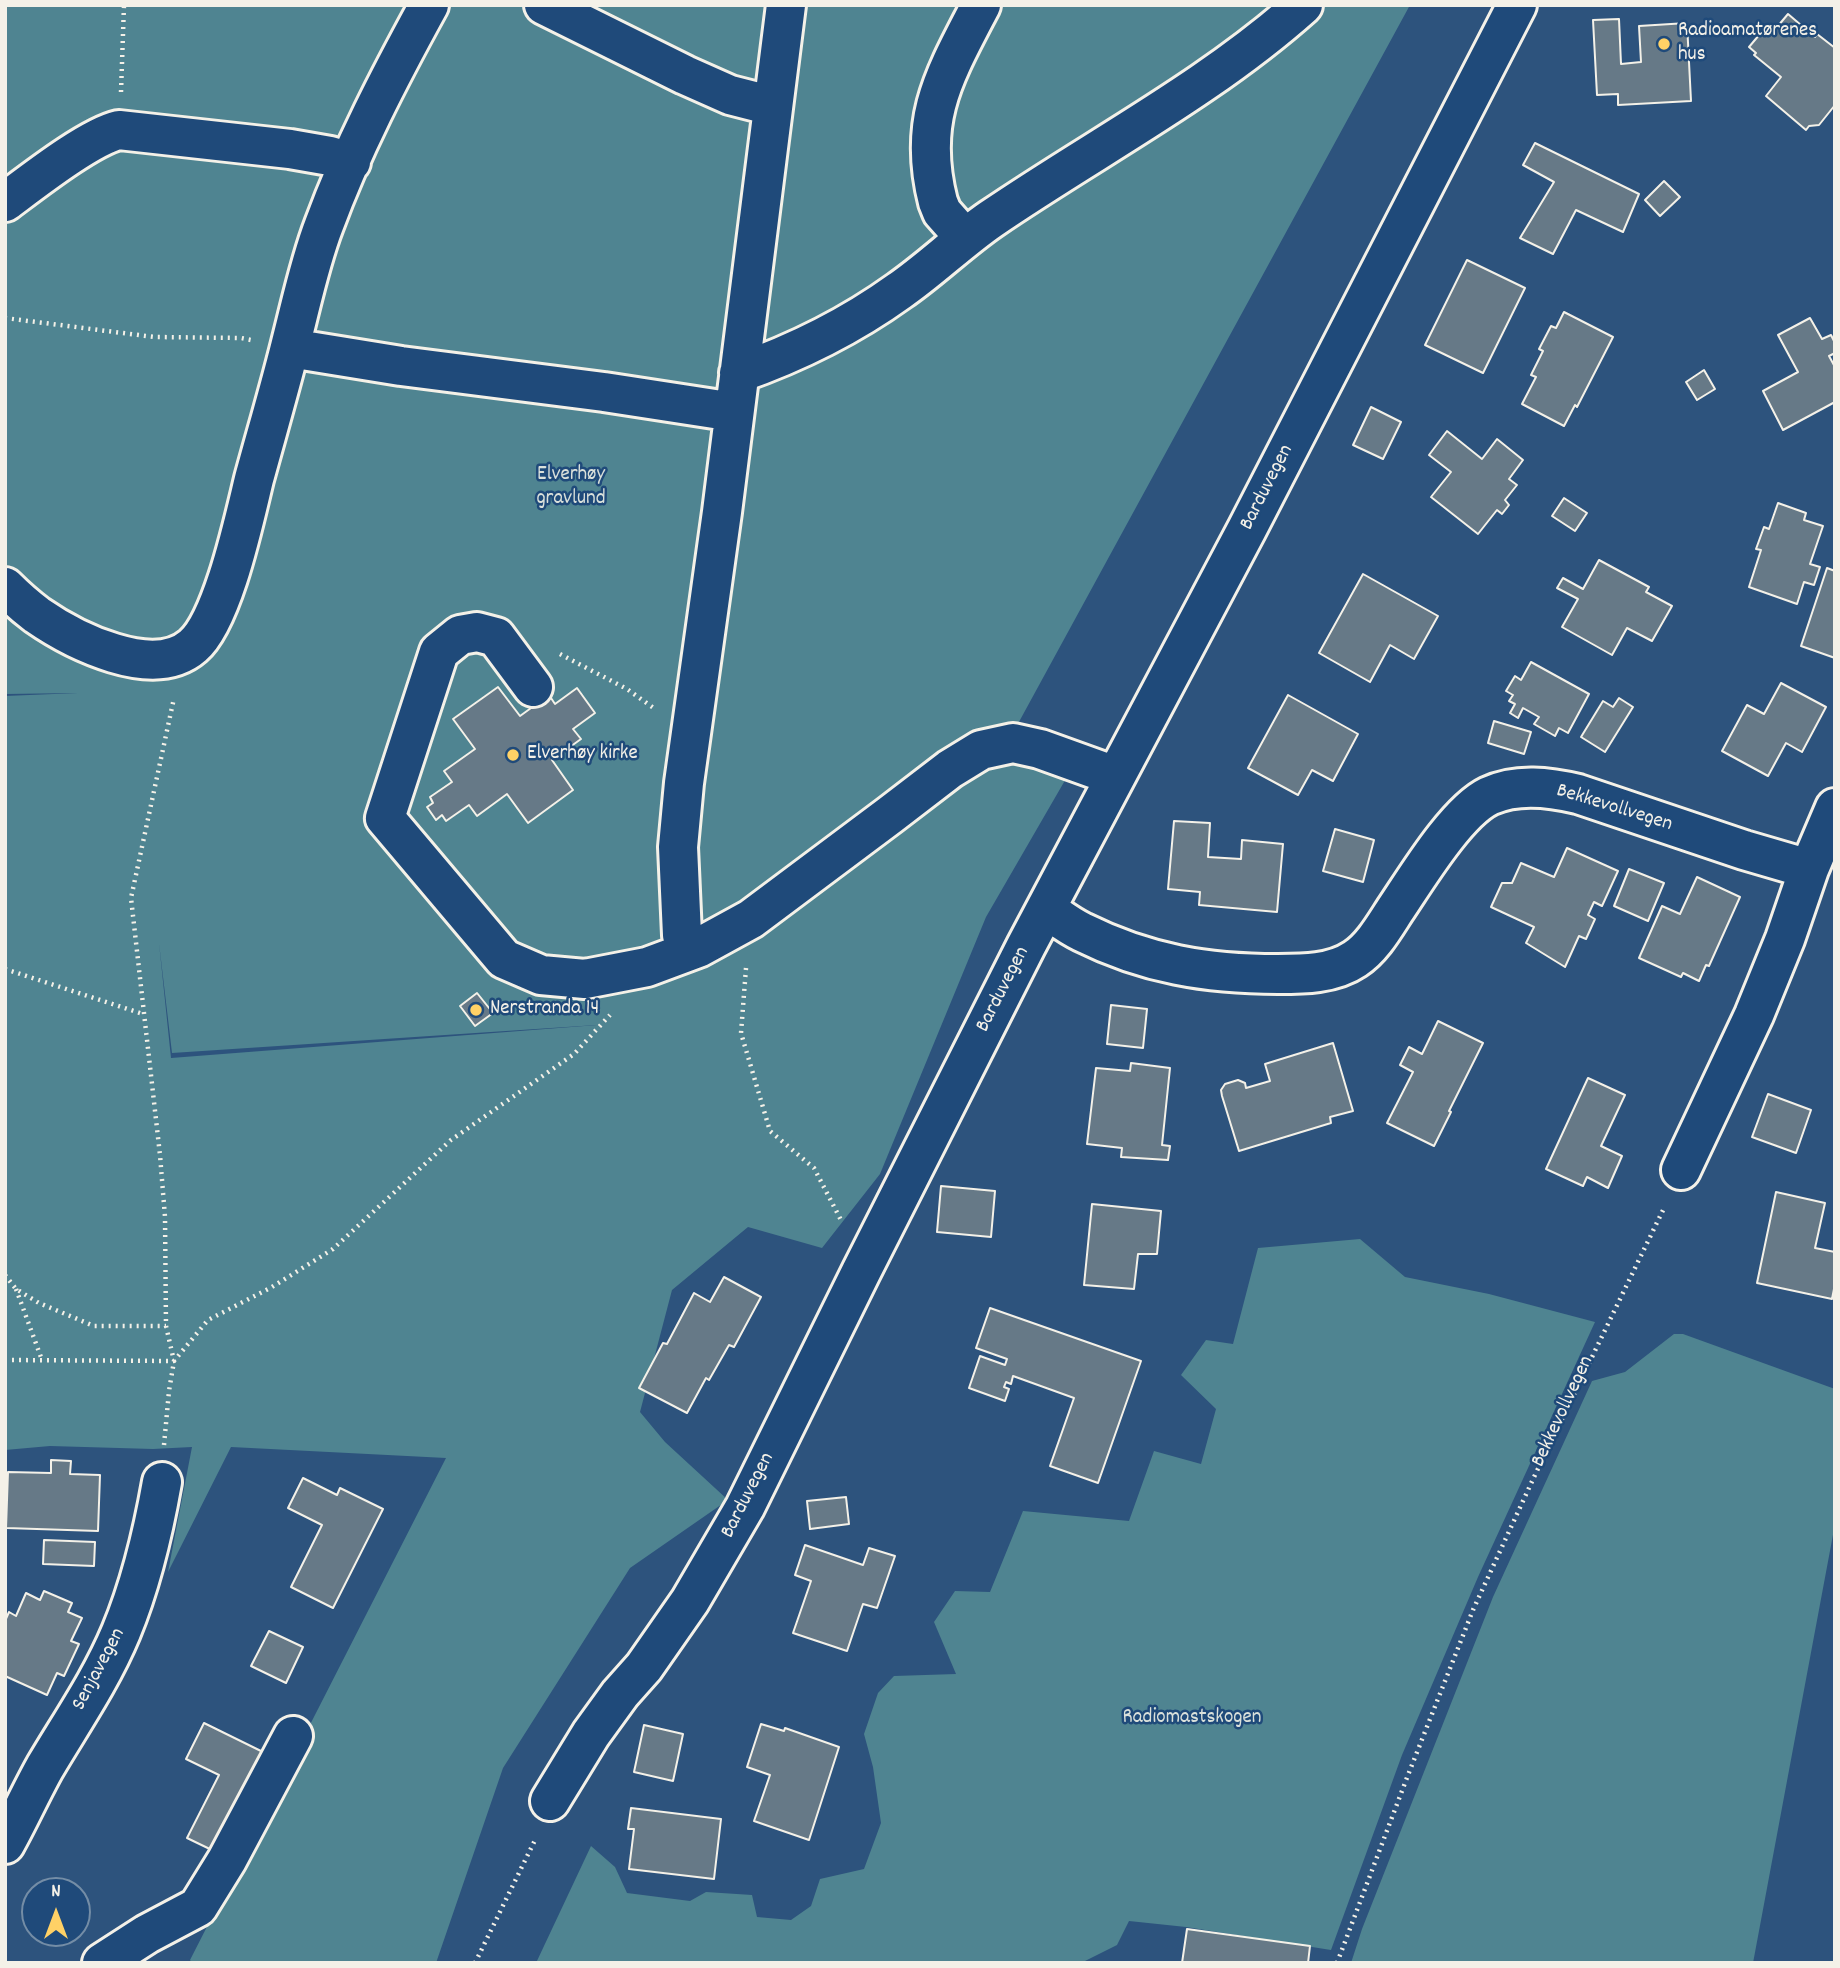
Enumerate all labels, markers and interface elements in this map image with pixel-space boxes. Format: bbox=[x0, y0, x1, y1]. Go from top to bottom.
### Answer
place label: Radioamatørenes hus bbox=[1678, 19, 1817, 69]
marker: Radioamatørenes hus bbox=[1656, 36, 1672, 52]
street label: Barduvegen bbox=[1236, 441, 1300, 535]
park label: Elverhøy gravlund bbox=[536, 463, 606, 513]
place label: Elverhøy kirke bbox=[527, 742, 638, 768]
marker: Elverhøy kirke bbox=[505, 747, 521, 763]
street label: Bekkevollvegen bbox=[1553, 779, 1675, 839]
street label: Barduvegen bbox=[972, 943, 1036, 1037]
place label: Nerstranda 14 bbox=[490, 997, 599, 1023]
marker: Nerstranda 14 bbox=[468, 1002, 484, 1018]
street label: Bekkevollvegen bbox=[1527, 1352, 1601, 1472]
street label: Barduvegen bbox=[717, 1449, 781, 1543]
street label: Senjavegen bbox=[68, 1624, 132, 1716]
park label: Radiomastskogen bbox=[1123, 1706, 1261, 1732]
north arrow bbox=[21, 1877, 91, 1947]
text: N bbox=[51, 1879, 61, 1906]

